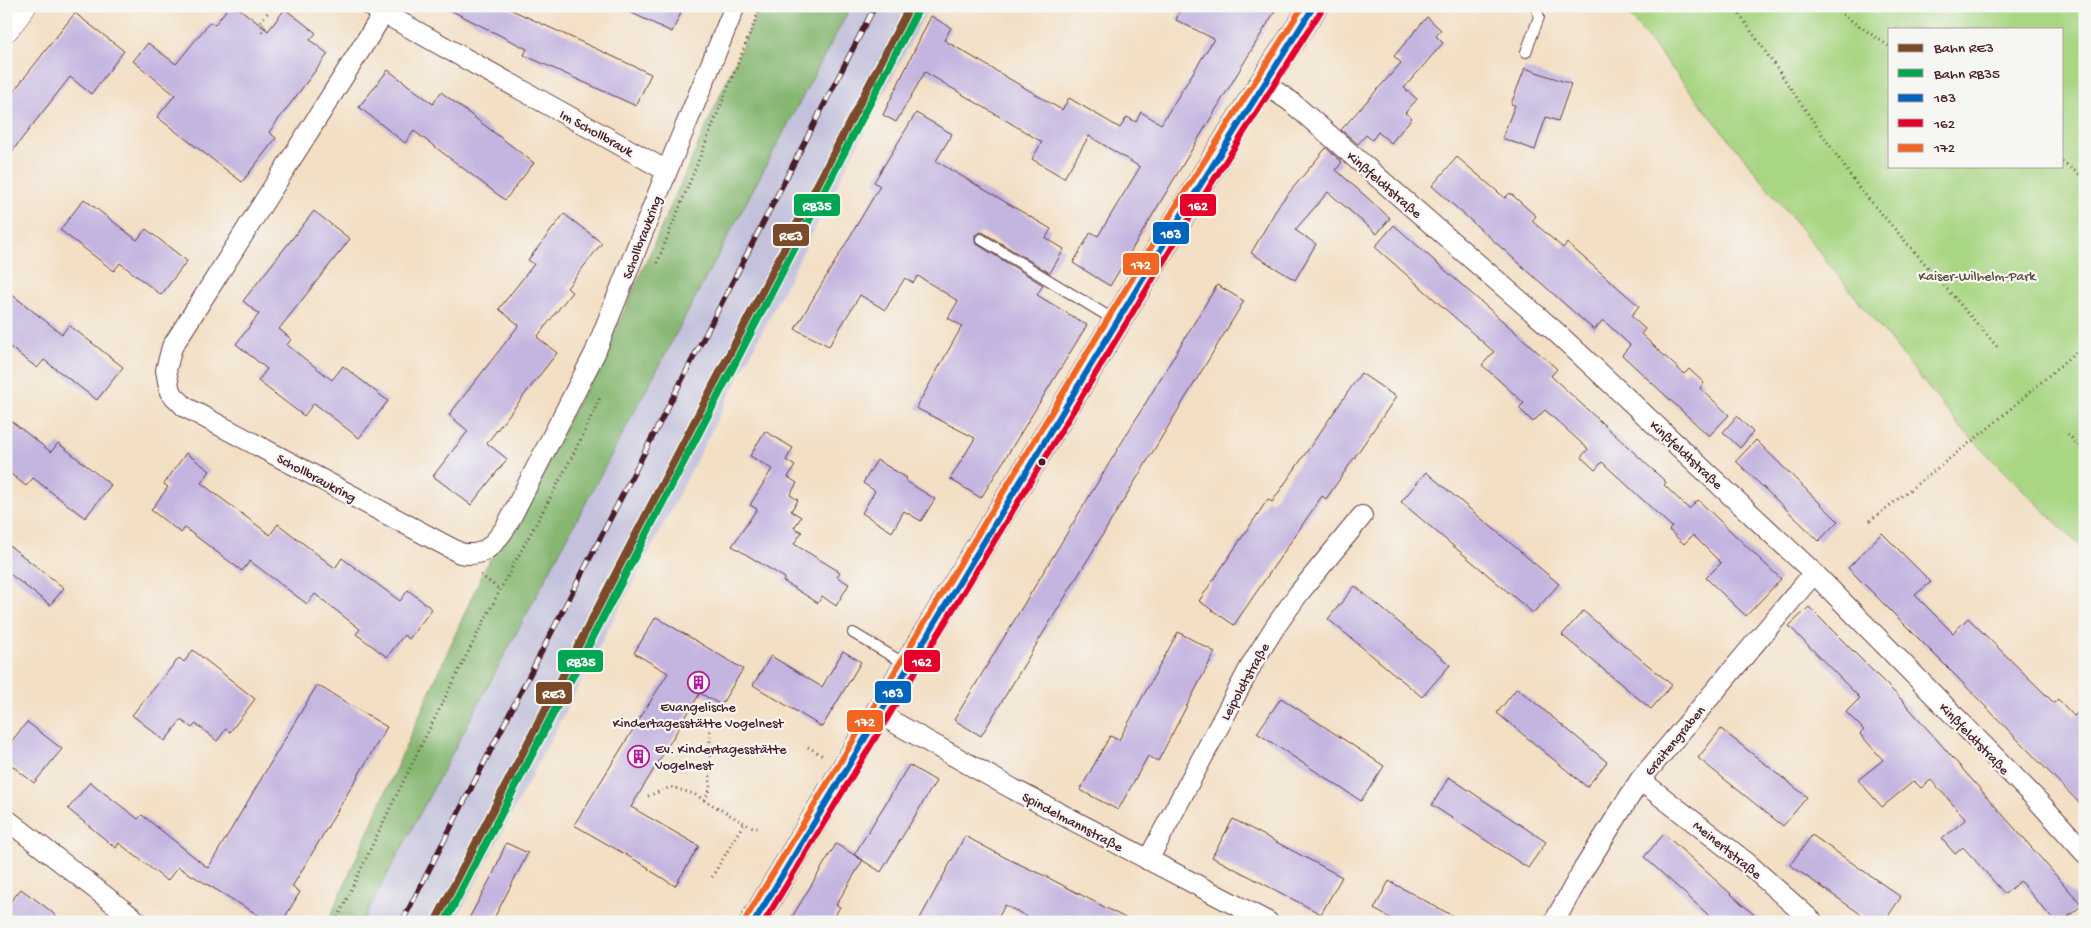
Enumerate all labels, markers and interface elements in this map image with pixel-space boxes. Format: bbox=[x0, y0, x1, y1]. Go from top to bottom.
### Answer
legend bbox=[1888, 28, 2064, 168]
text: Bahn RE3 bbox=[1933, 40, 1994, 58]
text: Bahn RB35 bbox=[1933, 66, 2000, 84]
text: 183 bbox=[1933, 90, 1956, 108]
street label: Im Schollbrauk bbox=[556, 107, 637, 162]
text: 162 bbox=[1933, 116, 1955, 134]
text: 172 bbox=[1933, 140, 1955, 158]
street label: Kinßfeldtstraße bbox=[1342, 149, 1425, 224]
line badge: RB35 bbox=[793, 193, 841, 217]
line badge: 162 bbox=[1179, 193, 1217, 217]
street label: Schollbraukring bbox=[620, 194, 667, 282]
text: RB35 bbox=[801, 199, 832, 216]
text: 162 bbox=[1187, 199, 1208, 216]
line badge: 183 bbox=[1152, 221, 1190, 245]
line badge: RE3 bbox=[772, 223, 810, 247]
text: 183 bbox=[1160, 227, 1181, 244]
text: RE3 bbox=[778, 229, 803, 246]
line badge: 172 bbox=[1122, 252, 1160, 276]
text: 172 bbox=[1130, 258, 1151, 275]
park label: Kaiser-Wilhelm-Park bbox=[1918, 269, 2037, 286]
street label: Kinßfeldtstraße bbox=[1645, 418, 1726, 495]
street label: Schollbraukring bbox=[273, 451, 359, 507]
unlabelled marker bbox=[1037, 457, 1047, 467]
street label: Leipoldtstraße bbox=[1218, 640, 1275, 724]
line badge: RB35 bbox=[557, 649, 604, 673]
line badge: 162 bbox=[903, 649, 941, 673]
text: RB35 bbox=[565, 655, 596, 672]
text: 162 bbox=[911, 655, 932, 672]
building icon: Evangelische Kindertagesstätte Vogelnest bbox=[686, 671, 710, 695]
line badge: 183 bbox=[874, 680, 912, 704]
line badge: RE3 bbox=[535, 681, 573, 705]
text: 183 bbox=[882, 686, 903, 703]
text: RE3 bbox=[541, 687, 566, 704]
place label: Evangelische Kindertagesstätte Vogelnest bbox=[613, 700, 784, 733]
street label: Kinßfeldtstraße bbox=[1935, 700, 2012, 780]
street label: Graitengraben bbox=[1642, 703, 1710, 780]
line badge: 172 bbox=[846, 709, 884, 733]
text: 172 bbox=[854, 715, 875, 732]
place label: Ev. Kindertagesstätte Vogelnest bbox=[654, 742, 787, 775]
building icon: Ev. Kindertagesstätte Vogelnest bbox=[627, 744, 651, 768]
street label: Spindelmannstraße bbox=[1018, 789, 1126, 857]
street label: Meinertstraße bbox=[1688, 818, 1765, 884]

